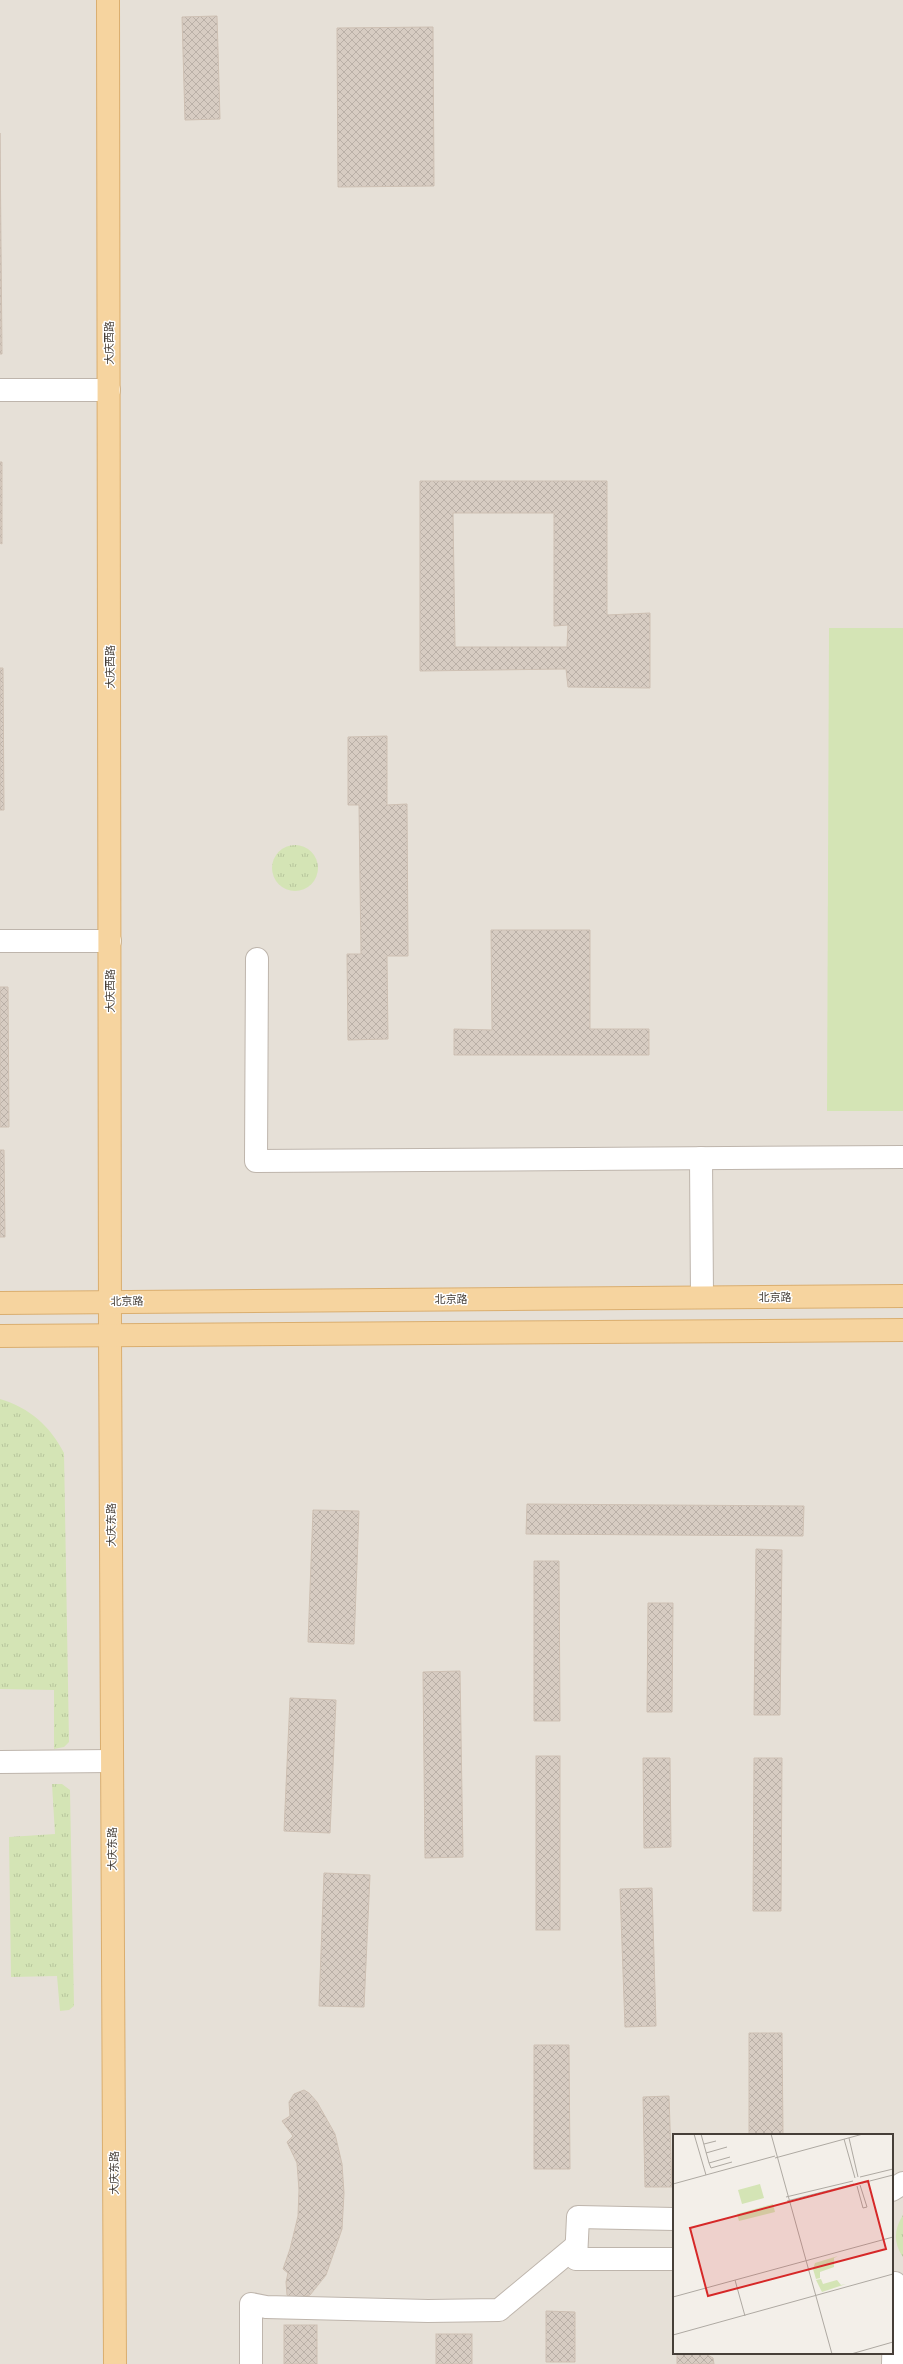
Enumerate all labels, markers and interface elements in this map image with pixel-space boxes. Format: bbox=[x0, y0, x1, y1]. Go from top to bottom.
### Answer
street label: 大庆西路 bbox=[102, 321, 115, 365]
street label: 大庆西路 bbox=[103, 645, 116, 689]
street label: 大庆西路 bbox=[103, 969, 116, 1013]
street label: 北京路 bbox=[759, 1290, 792, 1303]
street label: 北京路 bbox=[435, 1292, 468, 1305]
street label: 北京路 bbox=[110, 1294, 144, 1307]
street label: 大庆东路 bbox=[104, 1503, 117, 1547]
street label: 大庆东路 bbox=[105, 1827, 118, 1871]
inset map bbox=[673, 2134, 893, 2354]
street label: 大庆东路 bbox=[107, 2151, 120, 2195]

